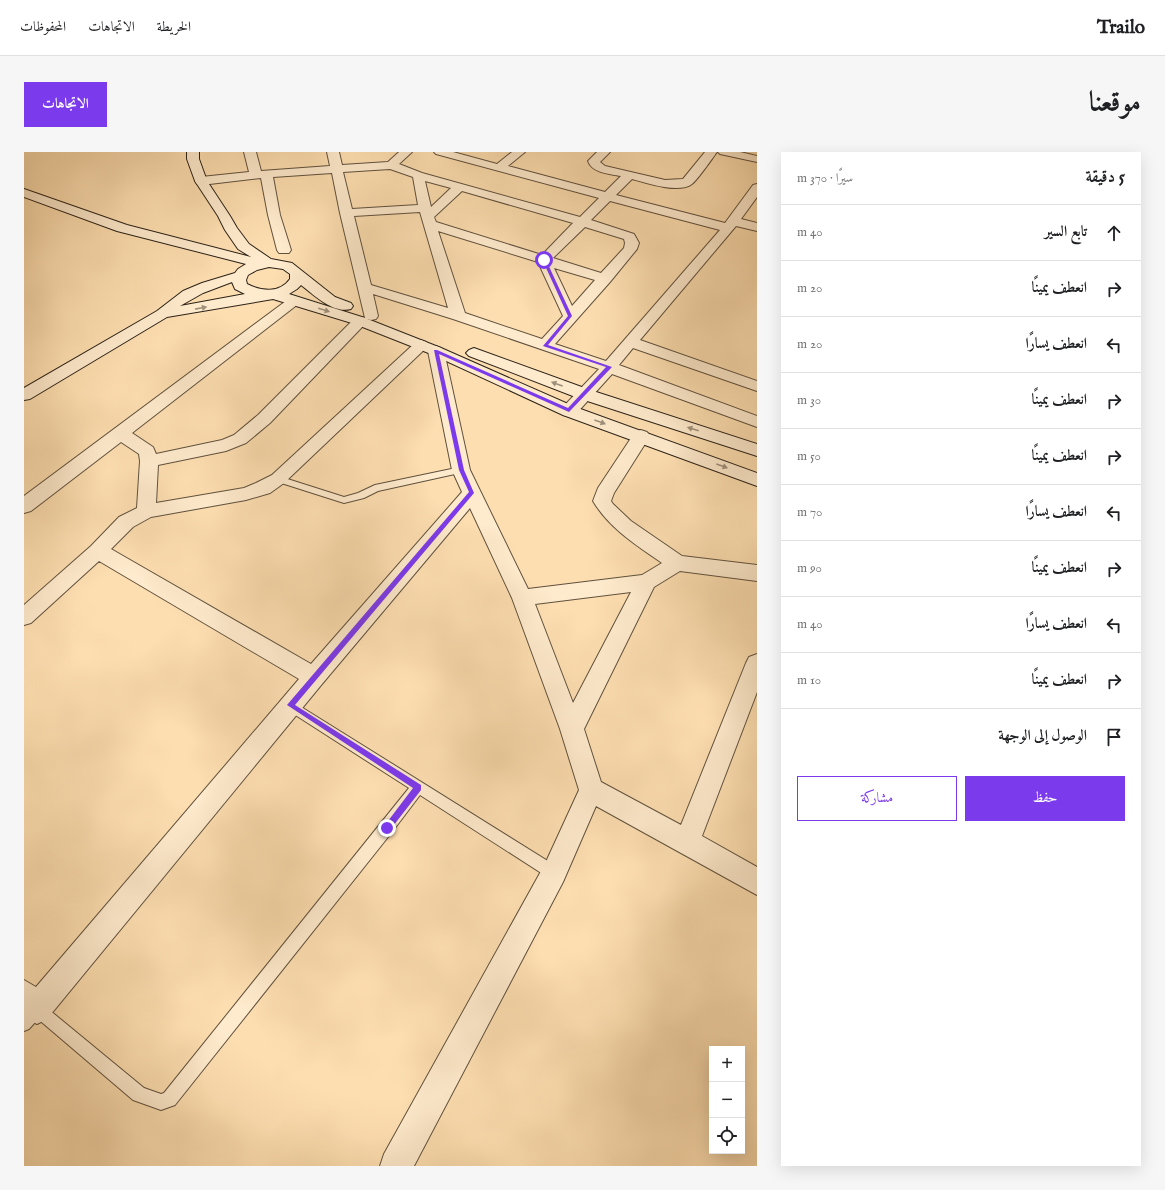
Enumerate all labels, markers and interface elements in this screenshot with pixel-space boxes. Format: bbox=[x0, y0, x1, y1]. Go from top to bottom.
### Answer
text: Trailo bbox=[1097, 16, 1145, 40]
text: المحفوظات bbox=[20, 18, 66, 36]
text: الاتجاهات bbox=[88, 18, 135, 36]
text: الخريطة bbox=[157, 18, 191, 36]
button: الاتجاهات bbox=[24, 82, 107, 127]
text: موقعنا bbox=[1089, 86, 1141, 121]
text: 5 دقيقة bbox=[1085, 167, 1125, 188]
text: سيرًا · 370 m bbox=[797, 170, 853, 187]
text: تابع السير bbox=[1045, 222, 1087, 241]
icon: ahead bbox=[1103, 222, 1125, 244]
text: 40 m bbox=[797, 224, 823, 241]
route start bbox=[535, 251, 553, 269]
text: انعطف يمينًا bbox=[1031, 278, 1087, 297]
icon: right bbox=[1103, 278, 1125, 300]
text: 20 m bbox=[797, 280, 822, 297]
one-way arrow bbox=[194, 304, 207, 310]
one-way arrow bbox=[318, 307, 330, 313]
text: انعطف يسارًا bbox=[1025, 334, 1087, 353]
icon: left bbox=[1103, 334, 1125, 356]
text: 20 m bbox=[797, 336, 822, 353]
one-way arrow bbox=[550, 380, 562, 386]
text: انعطف يمينًا bbox=[1031, 390, 1087, 409]
icon: right bbox=[1103, 390, 1125, 412]
text: 30 m bbox=[797, 392, 821, 409]
one-way arrow bbox=[594, 419, 606, 425]
one-way arrow bbox=[687, 426, 699, 432]
text: انعطف يمينًا bbox=[1031, 446, 1087, 465]
icon: right bbox=[1103, 446, 1125, 468]
text: 50 m bbox=[797, 448, 821, 465]
one-way arrow bbox=[716, 464, 728, 470]
text: انعطف يسارًا bbox=[1025, 502, 1087, 521]
icon: left bbox=[1103, 502, 1125, 524]
text: 70 m bbox=[797, 504, 822, 521]
text: انعطف يمينًا bbox=[1031, 558, 1087, 577]
icon: right bbox=[1103, 558, 1125, 580]
text: 90 m bbox=[797, 560, 822, 577]
text: انعطف يسارًا bbox=[1025, 614, 1087, 633]
icon: left bbox=[1103, 614, 1125, 636]
text: 40 m bbox=[797, 616, 823, 633]
text: انعطف يمينًا bbox=[1031, 670, 1087, 689]
icon: right bbox=[1103, 670, 1125, 692]
text: 10 m bbox=[797, 672, 821, 689]
text: الوصول إلى الوجهة bbox=[998, 726, 1087, 745]
icon: arrive bbox=[1103, 726, 1125, 748]
button: مشاركة bbox=[797, 776, 957, 821]
button: حفظ bbox=[965, 776, 1125, 821]
route end bbox=[378, 819, 396, 837]
map controls bbox=[709, 1046, 745, 1154]
button: + bbox=[709, 1046, 745, 1082]
button: − bbox=[709, 1082, 745, 1118]
button: locate bbox=[709, 1118, 745, 1154]

